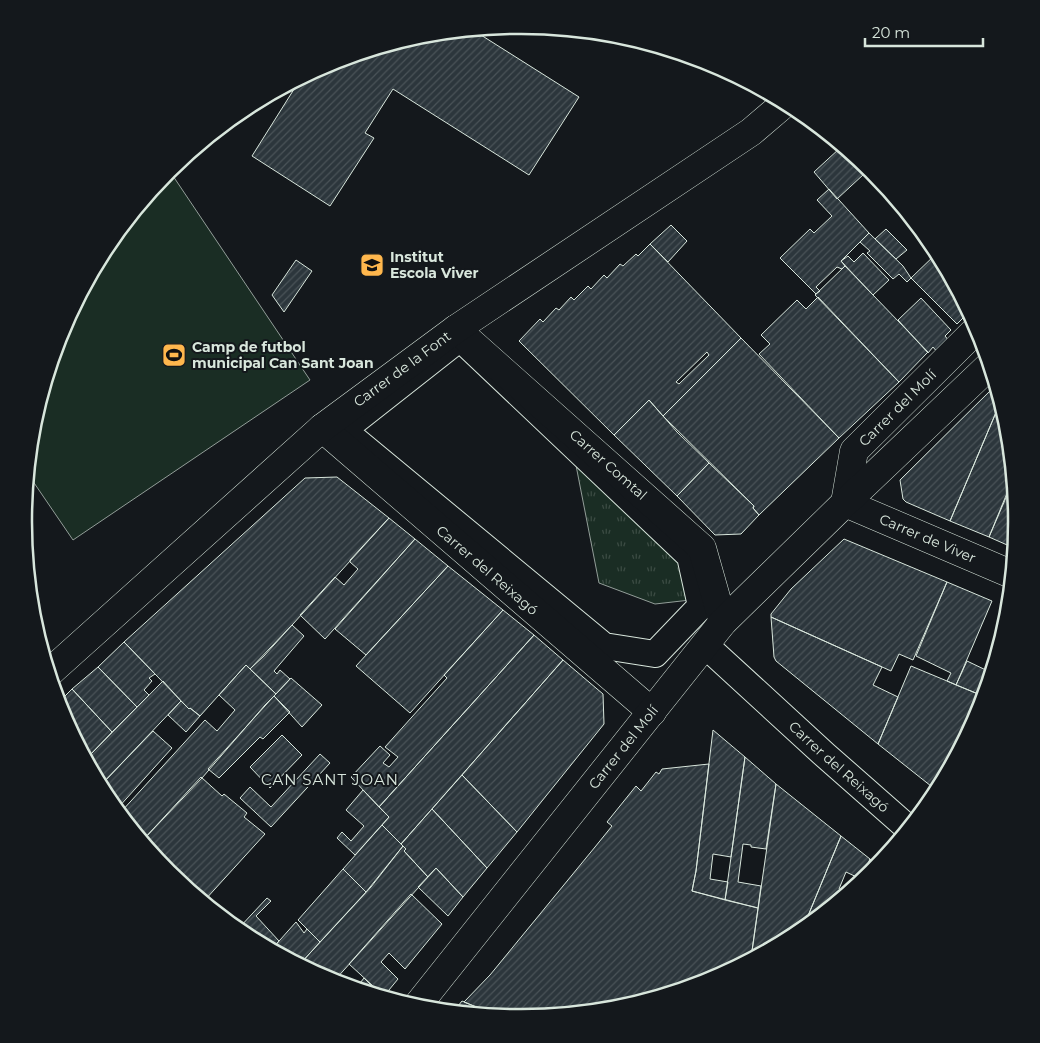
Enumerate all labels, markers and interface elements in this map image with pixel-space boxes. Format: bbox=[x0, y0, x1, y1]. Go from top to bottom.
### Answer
scale bar bbox=[865, 15, 982, 47]
text: 20 m bbox=[872, 23, 910, 42]
place label: Institut Escola Viver bbox=[390, 248, 479, 282]
school or university icon: Institut Escola Viver bbox=[359, 252, 385, 278]
street label: Carrer de la Font bbox=[350, 327, 455, 411]
place label: Camp de futbol municipal Can Sant Joan bbox=[192, 338, 374, 372]
sports icon: Camp de futbol municipal Can Sant Joan bbox=[161, 342, 187, 368]
street label: Carrer del Molí bbox=[855, 365, 941, 450]
street label: Carrer Comtal bbox=[566, 426, 651, 504]
street label: Carrer de Viver bbox=[877, 510, 979, 567]
street label: Carrer del Reixagó bbox=[433, 521, 542, 619]
street label: Carrer del Molí bbox=[584, 701, 663, 793]
street label: Carrer del Reixagó bbox=[785, 717, 893, 816]
district label: CAN SANT JOAN bbox=[261, 770, 399, 789]

